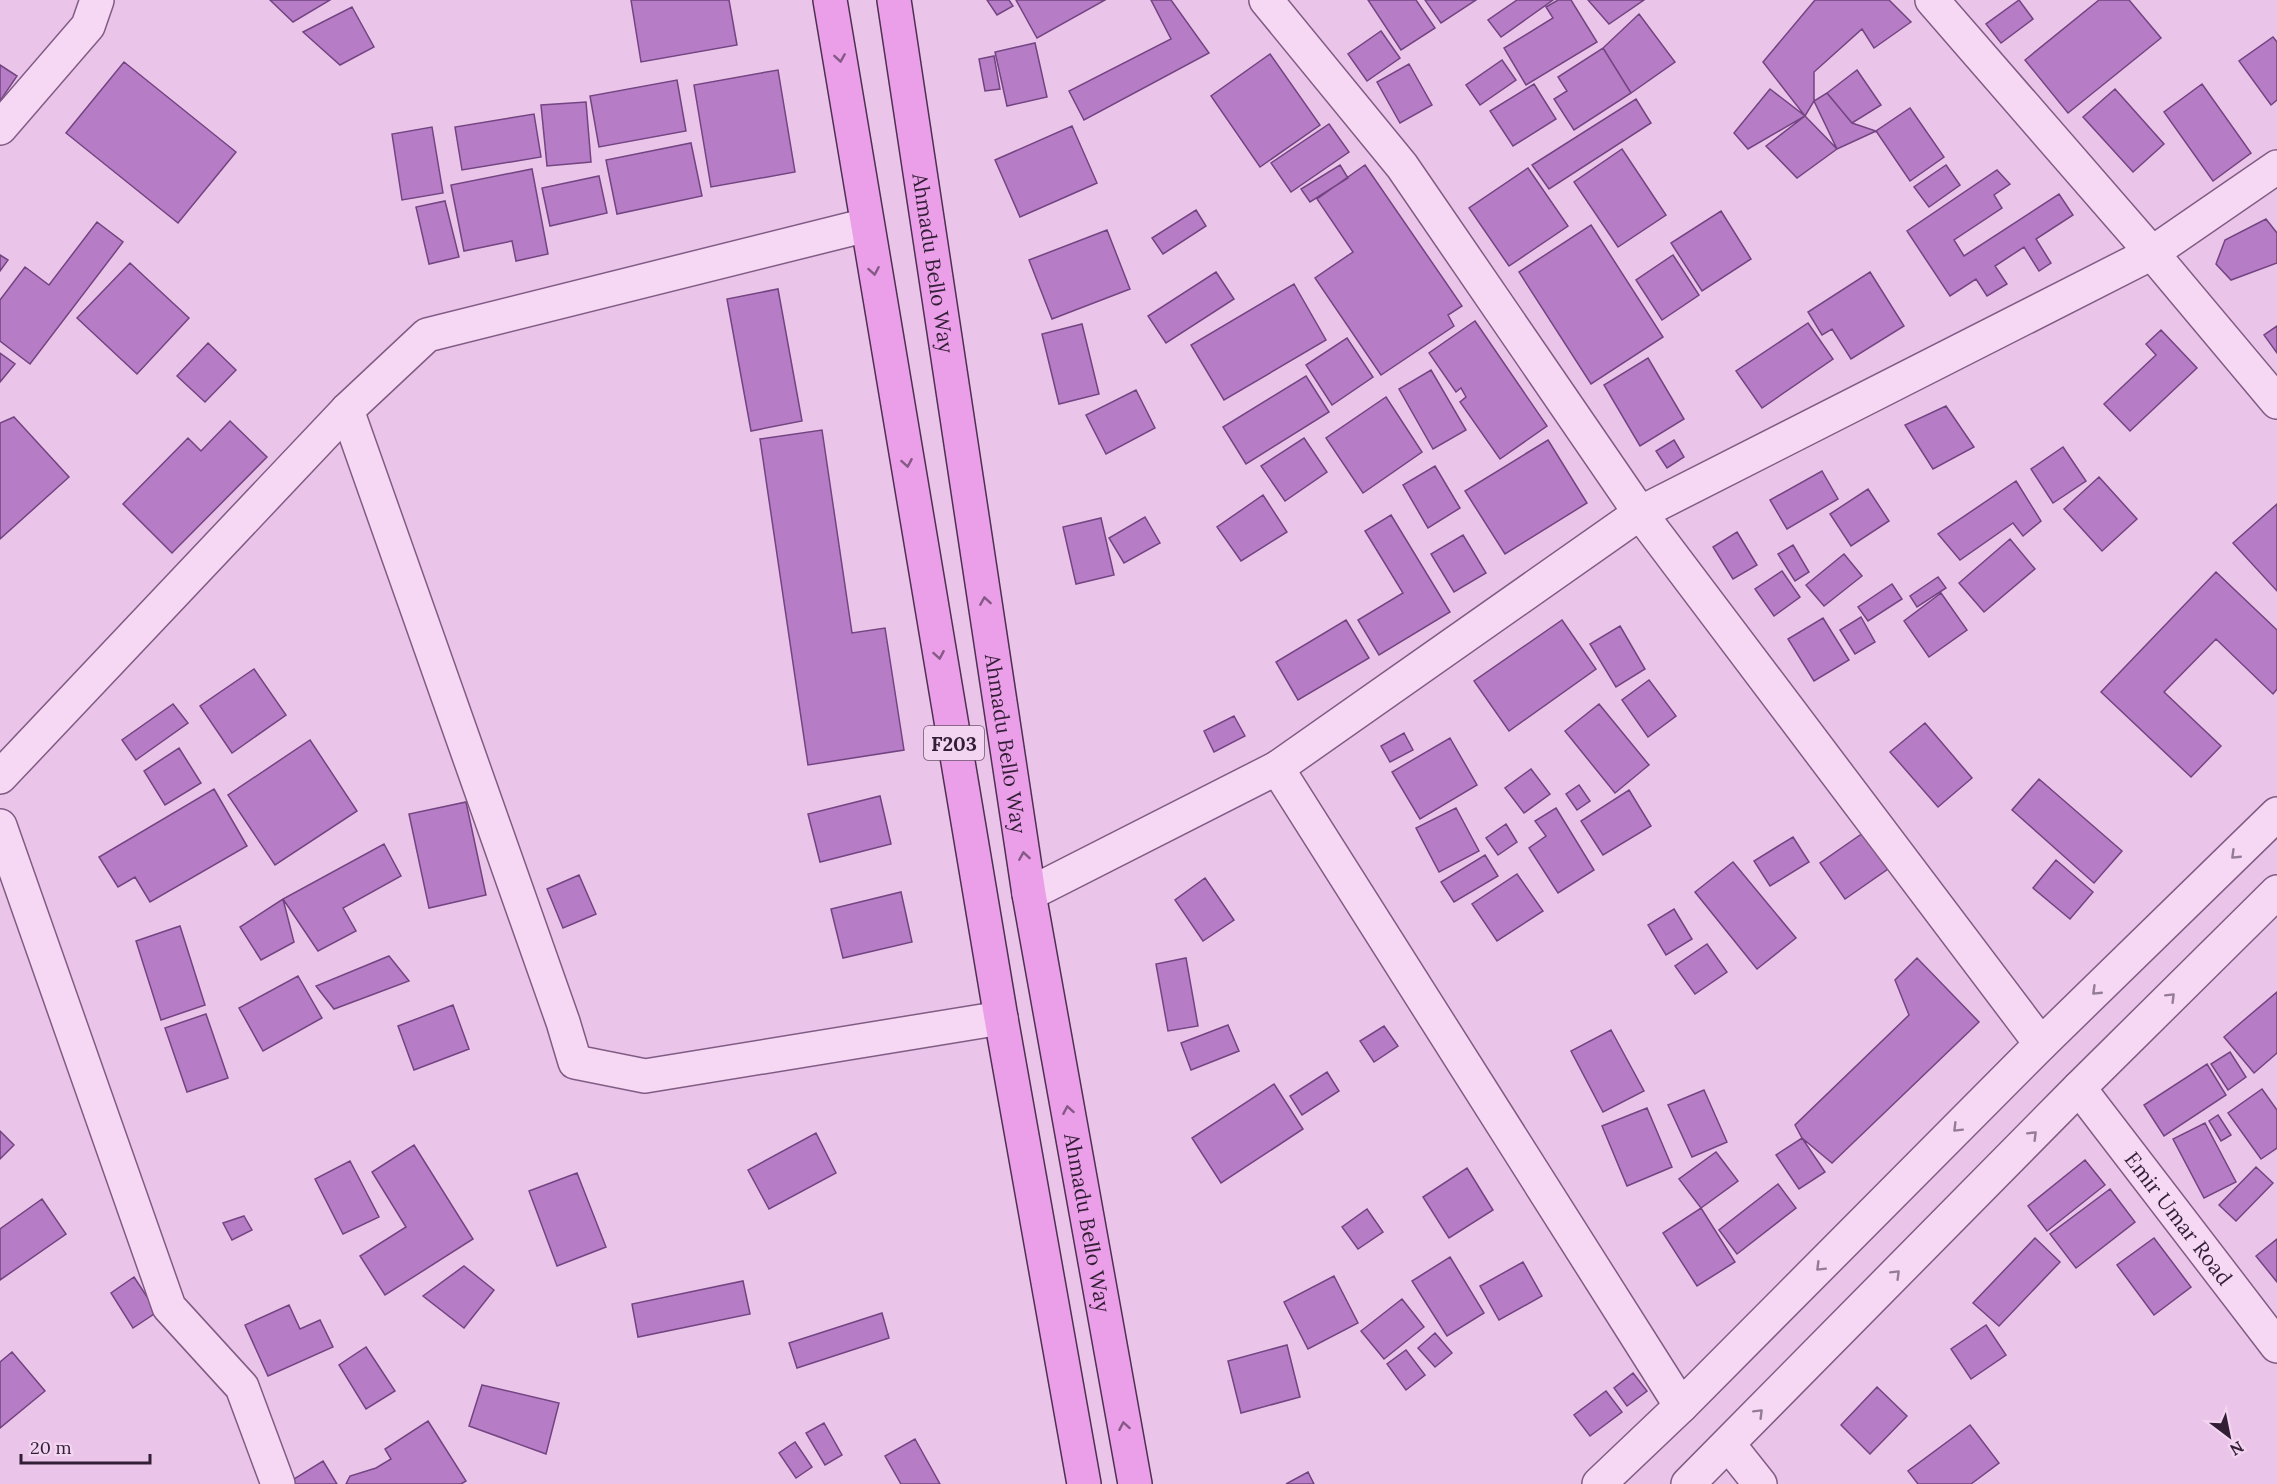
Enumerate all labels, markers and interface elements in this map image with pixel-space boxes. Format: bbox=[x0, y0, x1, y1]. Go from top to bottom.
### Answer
one-way arrow bbox=[833, 53, 845, 62]
street label: Ahmadu Bello Way bbox=[907, 170, 961, 355]
one-way arrow bbox=[868, 266, 880, 276]
one-way arrow bbox=[900, 458, 913, 468]
one-way arrow bbox=[979, 597, 992, 607]
one-way arrow bbox=[933, 651, 945, 660]
street label: Ahmadu Bello Way bbox=[979, 651, 1033, 835]
road number: F203 bbox=[924, 726, 984, 760]
one-way arrow bbox=[2232, 847, 2243, 858]
one-way arrow bbox=[1018, 852, 1030, 861]
one-way arrow bbox=[2092, 984, 2102, 995]
one-way arrow bbox=[2163, 994, 2174, 1005]
one-way arrow bbox=[1062, 1106, 1075, 1116]
one-way arrow bbox=[1954, 1121, 1965, 1132]
street label: Ahmadu Bello Way bbox=[1059, 1130, 1117, 1314]
one-way arrow bbox=[2025, 1132, 2036, 1143]
street label: Emir Umar Road bbox=[2119, 1146, 2239, 1290]
one-way arrow bbox=[1816, 1259, 1827, 1270]
one-way arrow bbox=[1889, 1271, 1900, 1282]
north arrow bbox=[2199, 1406, 2259, 1466]
one-way arrow bbox=[1752, 1410, 1763, 1421]
one-way arrow bbox=[1119, 1422, 1131, 1431]
scale bar bbox=[21, 1427, 150, 1465]
text: 20 m bbox=[30, 1436, 72, 1459]
text: N bbox=[2226, 1437, 2247, 1460]

